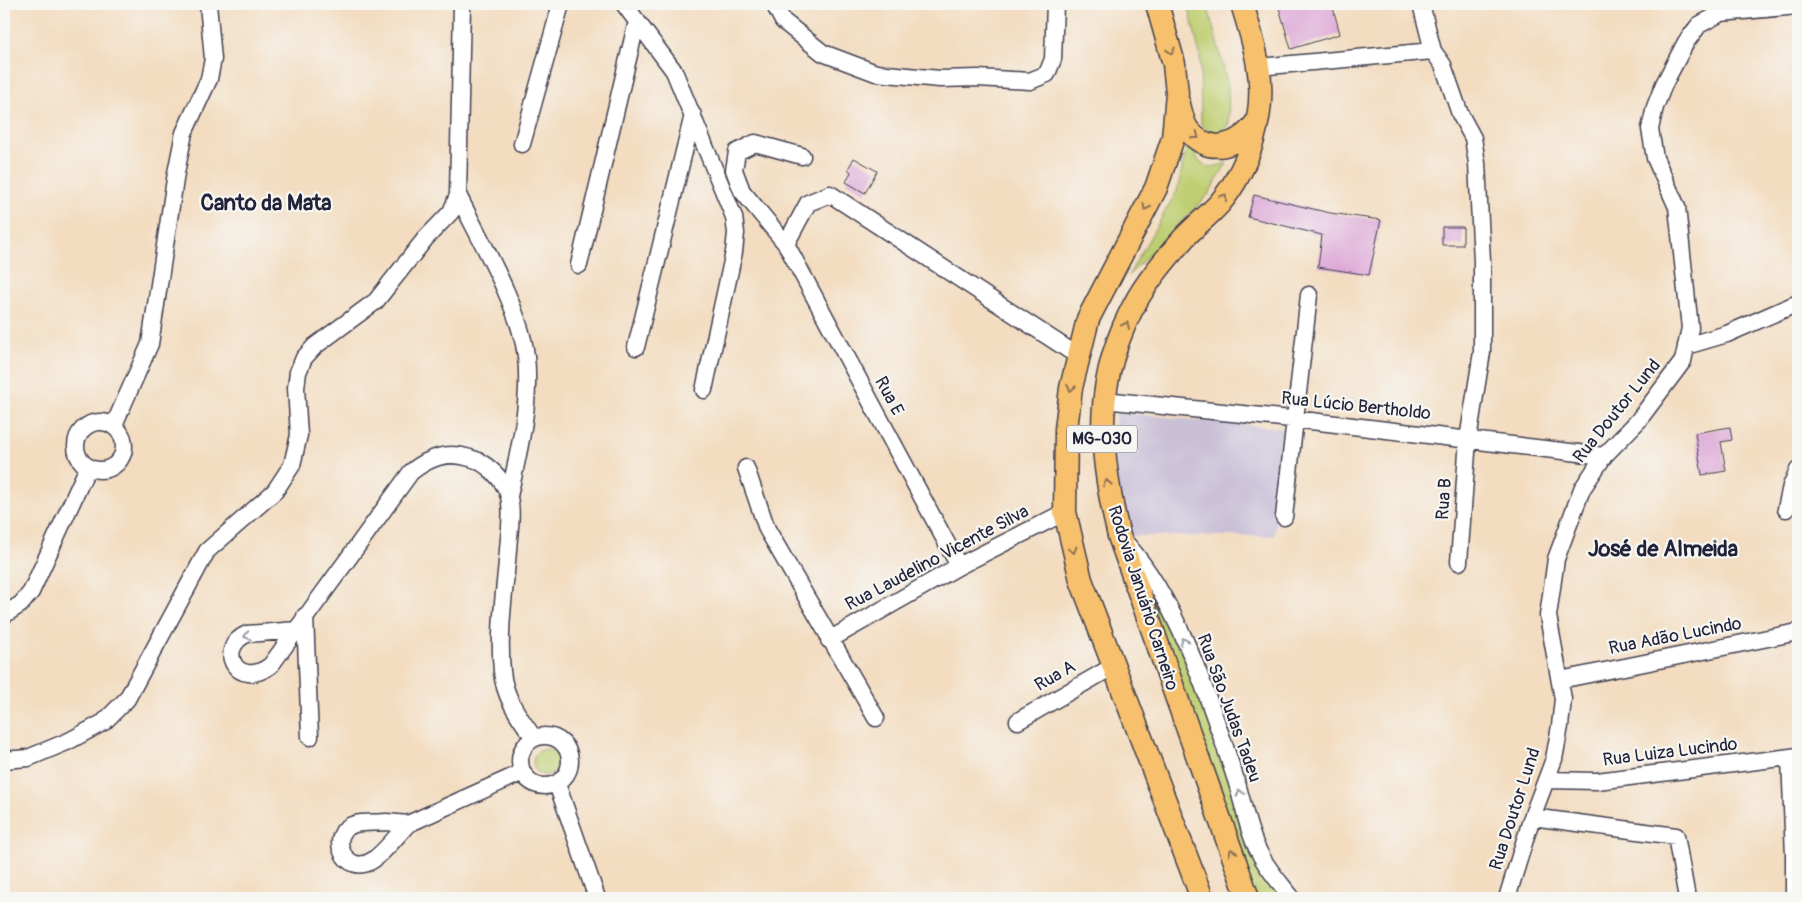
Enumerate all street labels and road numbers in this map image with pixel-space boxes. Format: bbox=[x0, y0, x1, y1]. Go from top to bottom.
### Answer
street label: Rua Doutor Lund bbox=[1568, 354, 1666, 468]
street label: Rua E bbox=[869, 372, 909, 420]
street label: Rua Lúcio Bertholdo bbox=[1280, 387, 1432, 425]
road number: MG-030 bbox=[1067, 426, 1137, 452]
street label: Rua B bbox=[1431, 477, 1457, 521]
street label: Rua Laudelino Vicente Silva bbox=[841, 500, 1033, 616]
street label: Rodovia Januário Carneiro bbox=[1102, 503, 1184, 694]
street label: Rua Adão Lucindo bbox=[1607, 612, 1744, 660]
street label: Rua São Judas Tadeu bbox=[1191, 631, 1267, 785]
street label: Rua A bbox=[1030, 655, 1080, 697]
street label: Rua Luiza Lucindo bbox=[1601, 732, 1739, 772]
street label: Rua Doutor Lund bbox=[1484, 745, 1546, 873]

